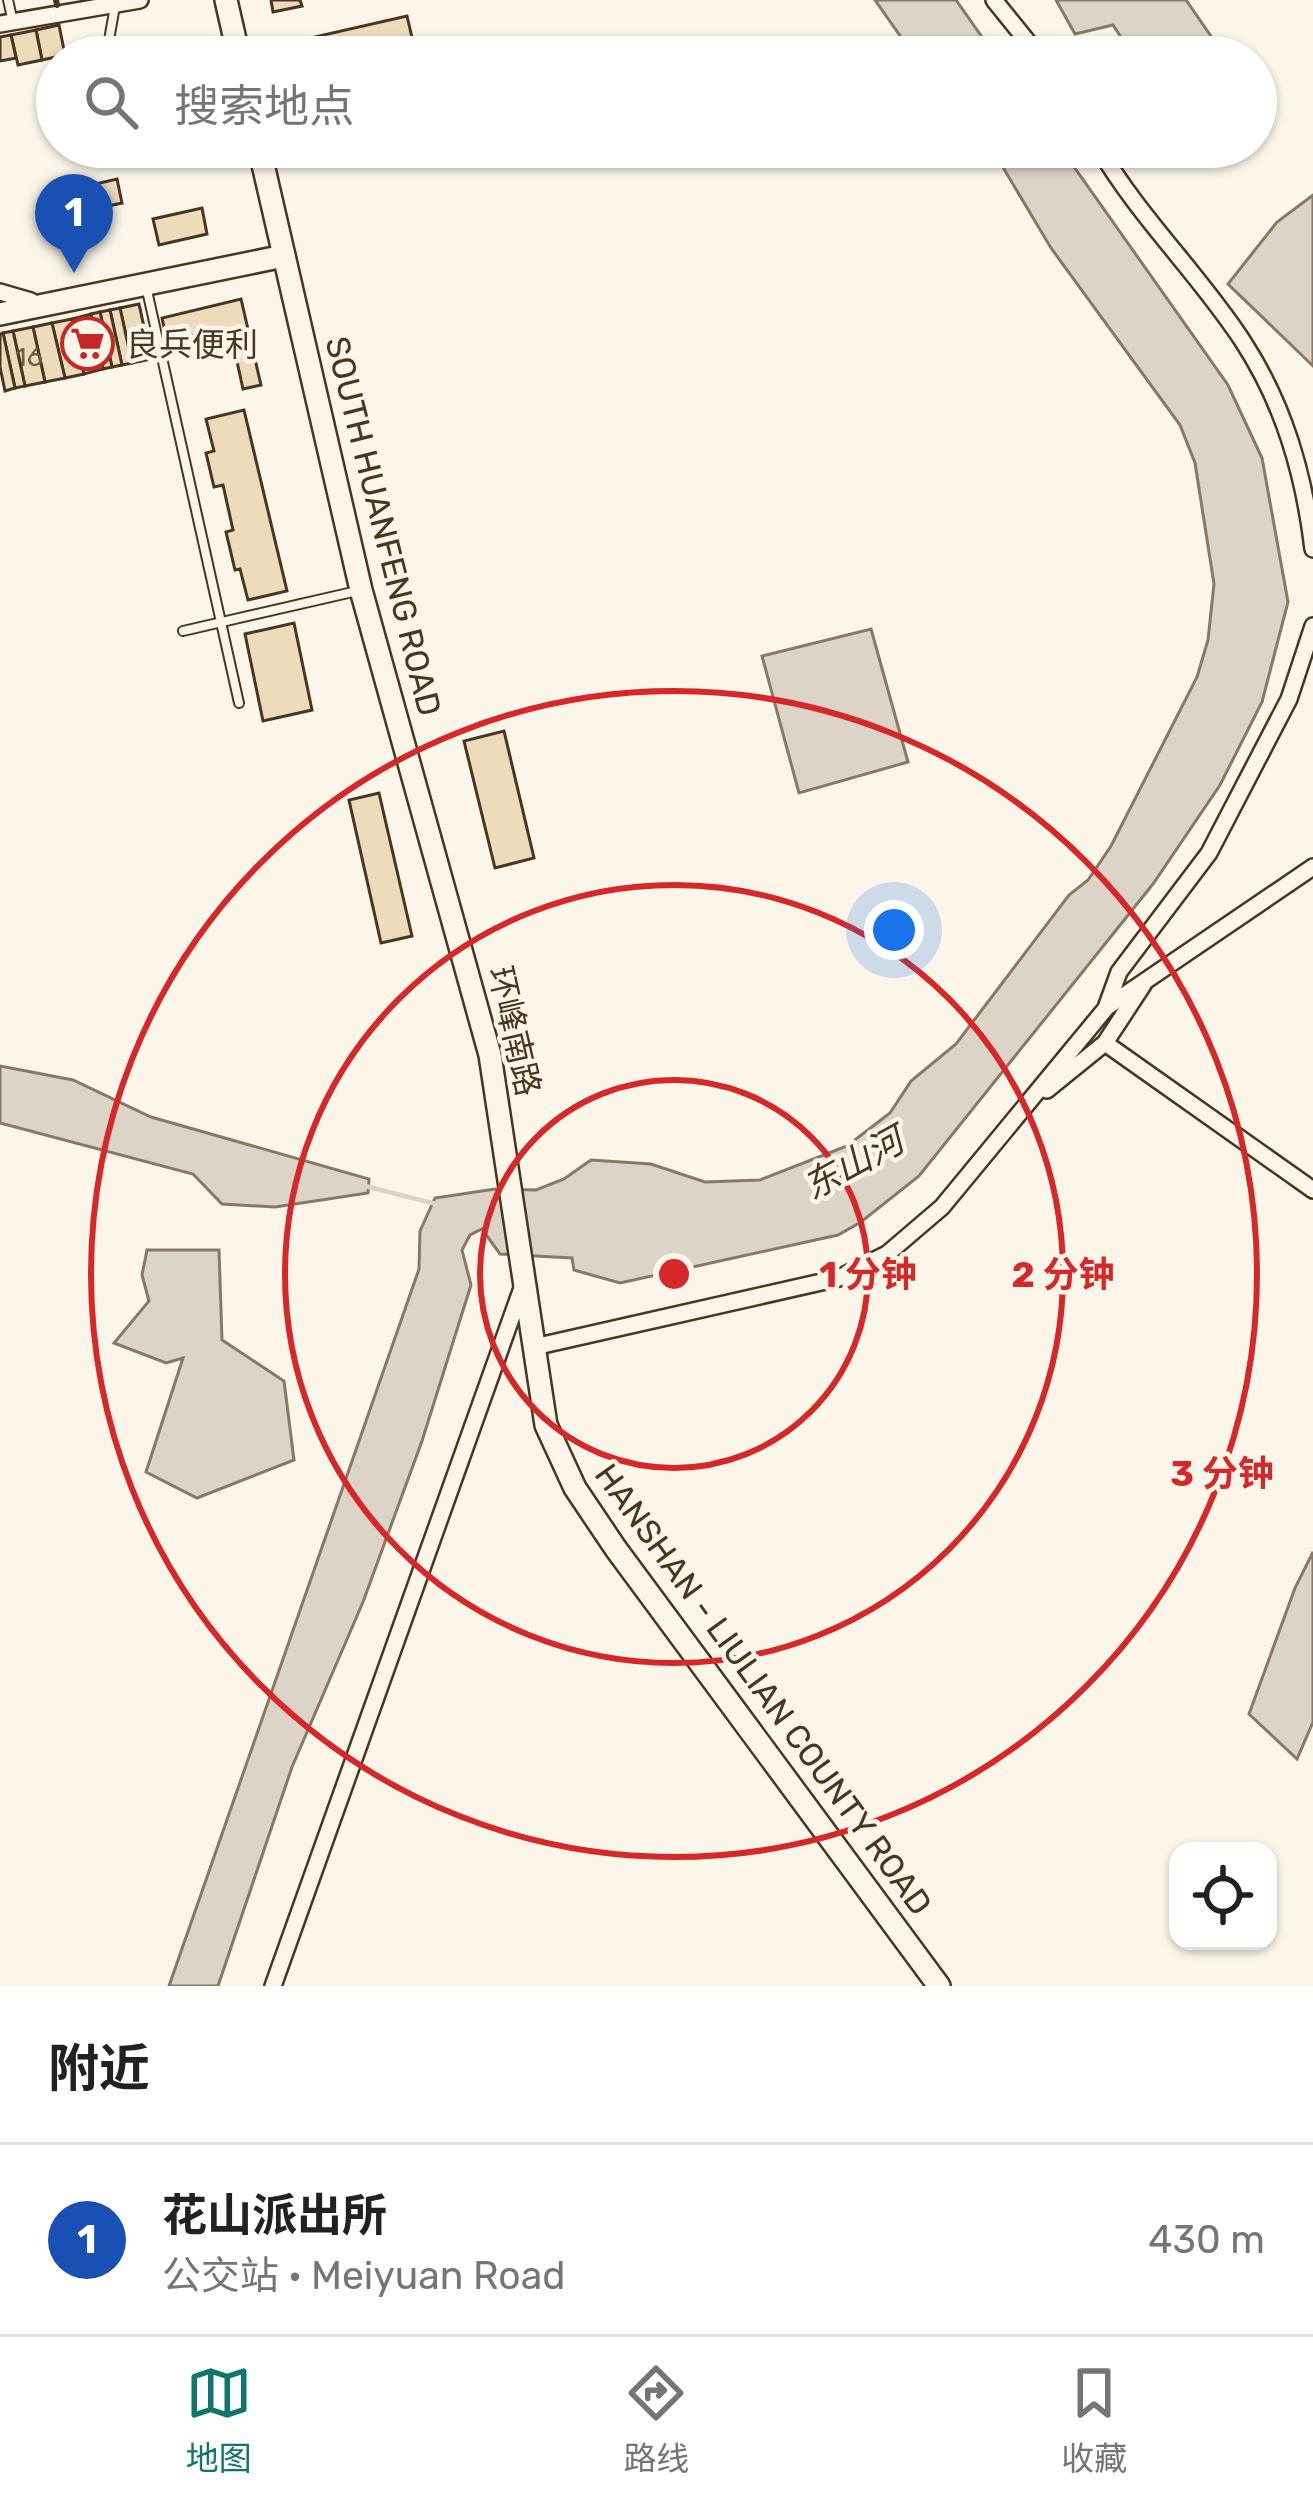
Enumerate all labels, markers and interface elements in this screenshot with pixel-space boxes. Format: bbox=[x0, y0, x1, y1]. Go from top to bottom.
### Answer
search box bbox=[36, 36, 1277, 168]
icon: search bbox=[78, 69, 144, 135]
text: 搜索地点 bbox=[174, 80, 354, 133]
pin: 1 bbox=[35, 174, 113, 273]
supermarket icon: 良兵便利 bbox=[59, 316, 115, 372]
place label: 良兵便利 bbox=[126, 325, 258, 364]
street label: SOUTH HUANFENG ROAD bbox=[318, 333, 450, 720]
house number: 16 bbox=[15, 341, 43, 373]
your location bbox=[864, 900, 924, 960]
street label: 环峰南路 bbox=[481, 962, 548, 1100]
water label: 东山河 bbox=[796, 1116, 916, 1208]
centre of rings bbox=[653, 1253, 695, 1295]
text: 1 分钟 bbox=[819, 1253, 917, 1296]
text: 2 分钟 bbox=[1011, 1253, 1115, 1296]
text: 3 分钟 bbox=[1170, 1452, 1274, 1495]
street label: HANSHAN - LIULIAN COUNTY ROAD bbox=[587, 1456, 940, 1922]
map controls bbox=[1169, 1842, 1277, 1950]
button: locate bbox=[1169, 1842, 1277, 1950]
text: 附近 bbox=[48, 2038, 150, 2099]
text: 花山派出所 bbox=[162, 2189, 387, 2242]
text: 1 bbox=[77, 2217, 97, 2263]
text: 430 m bbox=[1148, 2217, 1265, 2263]
text: 公交站 · Meiyuan Road bbox=[162, 2253, 565, 2299]
tab: 地图 bbox=[186, 2360, 252, 2480]
tab: 路线 bbox=[623, 2360, 689, 2480]
tab: 收藏 bbox=[1061, 2360, 1127, 2480]

